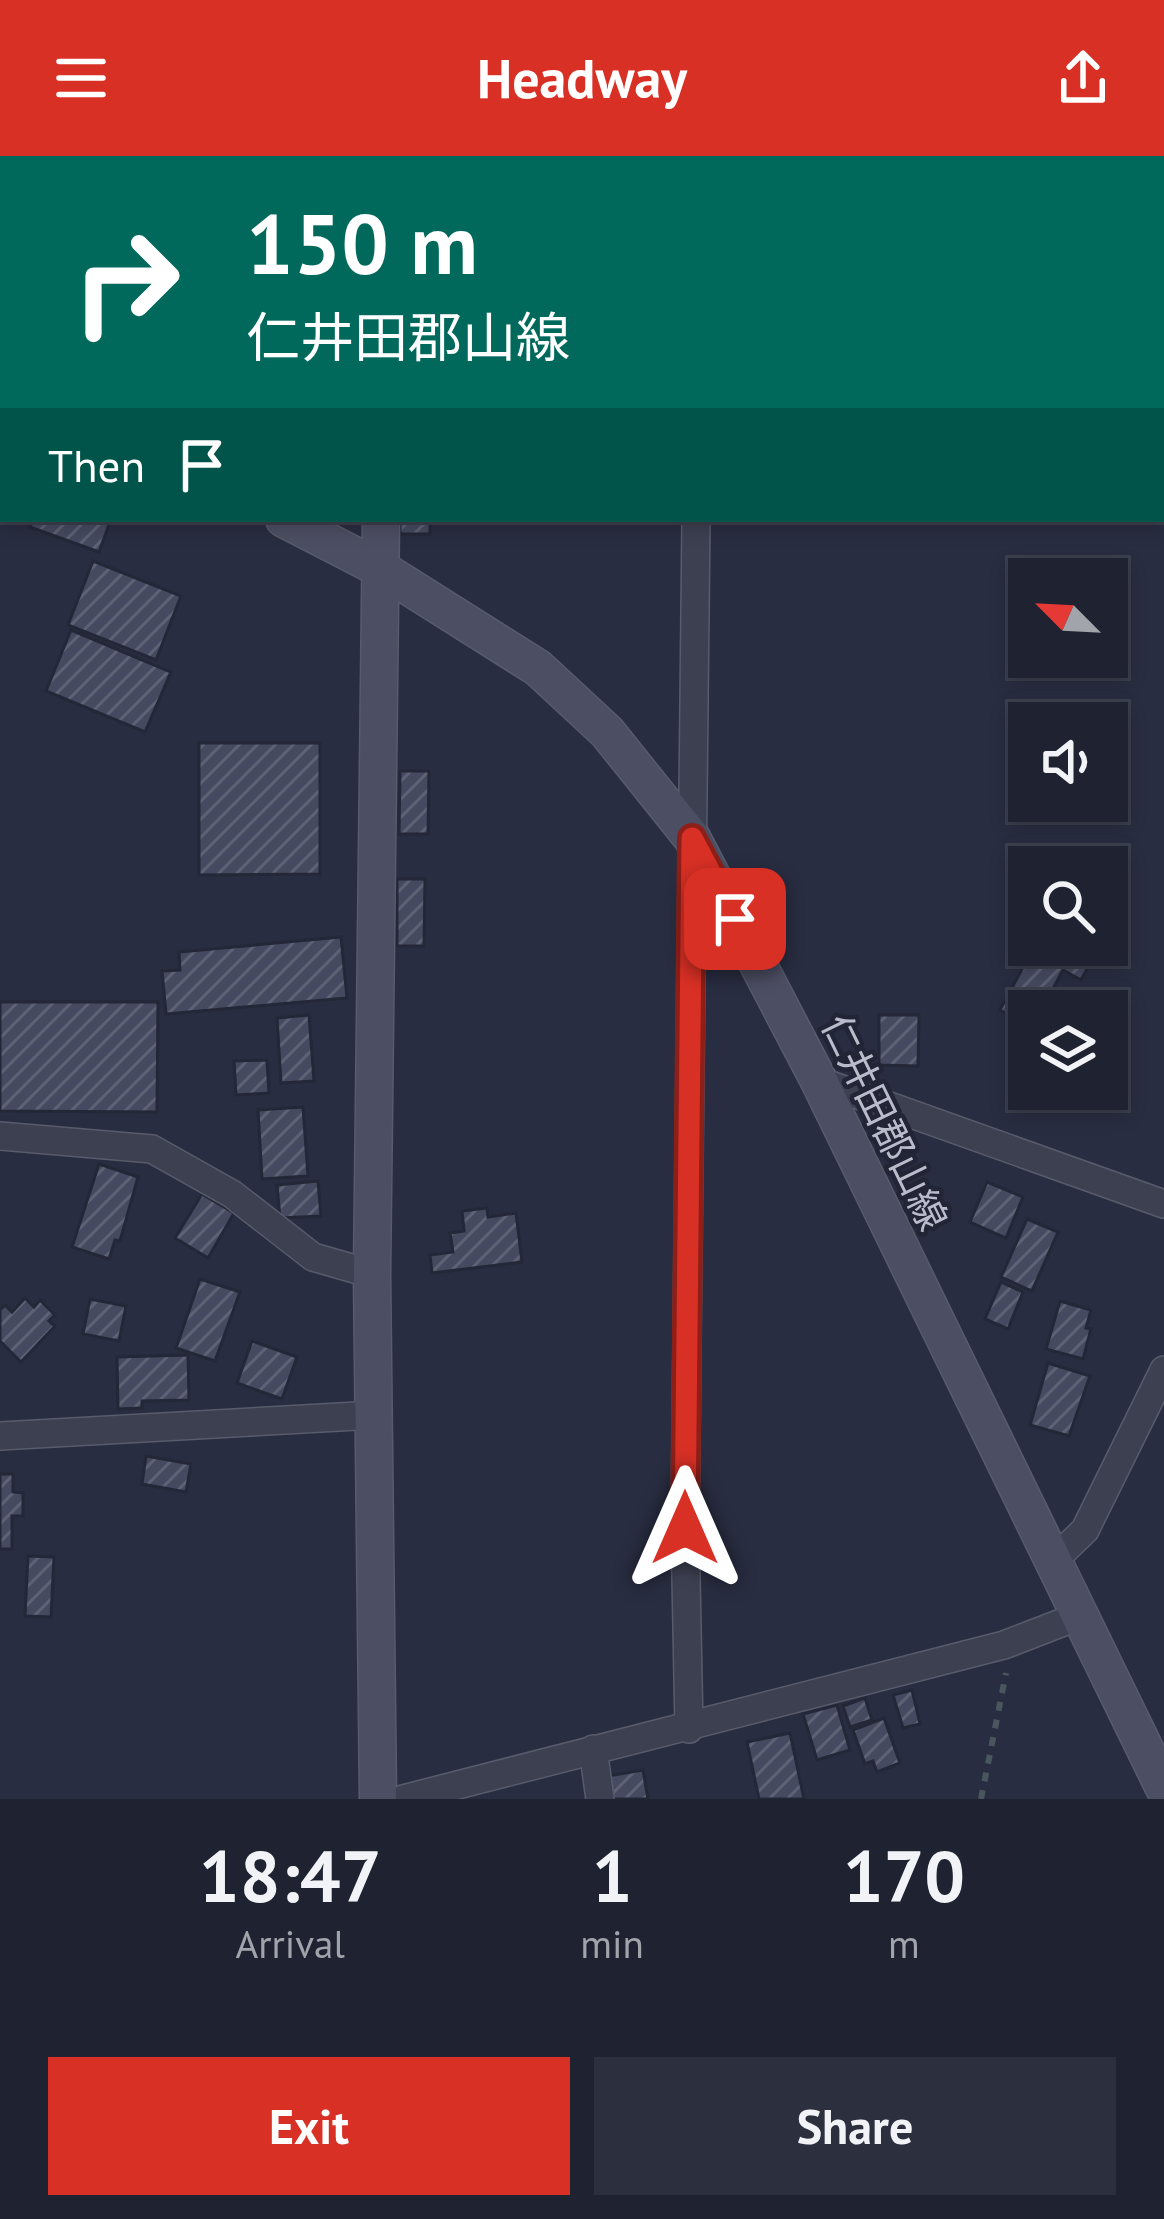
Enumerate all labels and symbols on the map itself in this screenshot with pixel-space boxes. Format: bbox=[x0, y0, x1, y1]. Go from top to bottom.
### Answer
north arrow bbox=[1008, 558, 1128, 678]
pin bbox=[684, 868, 786, 970]
street label: 仁井田郡山線 bbox=[811, 1006, 959, 1238]
position arrow bbox=[622, 1465, 748, 1591]

